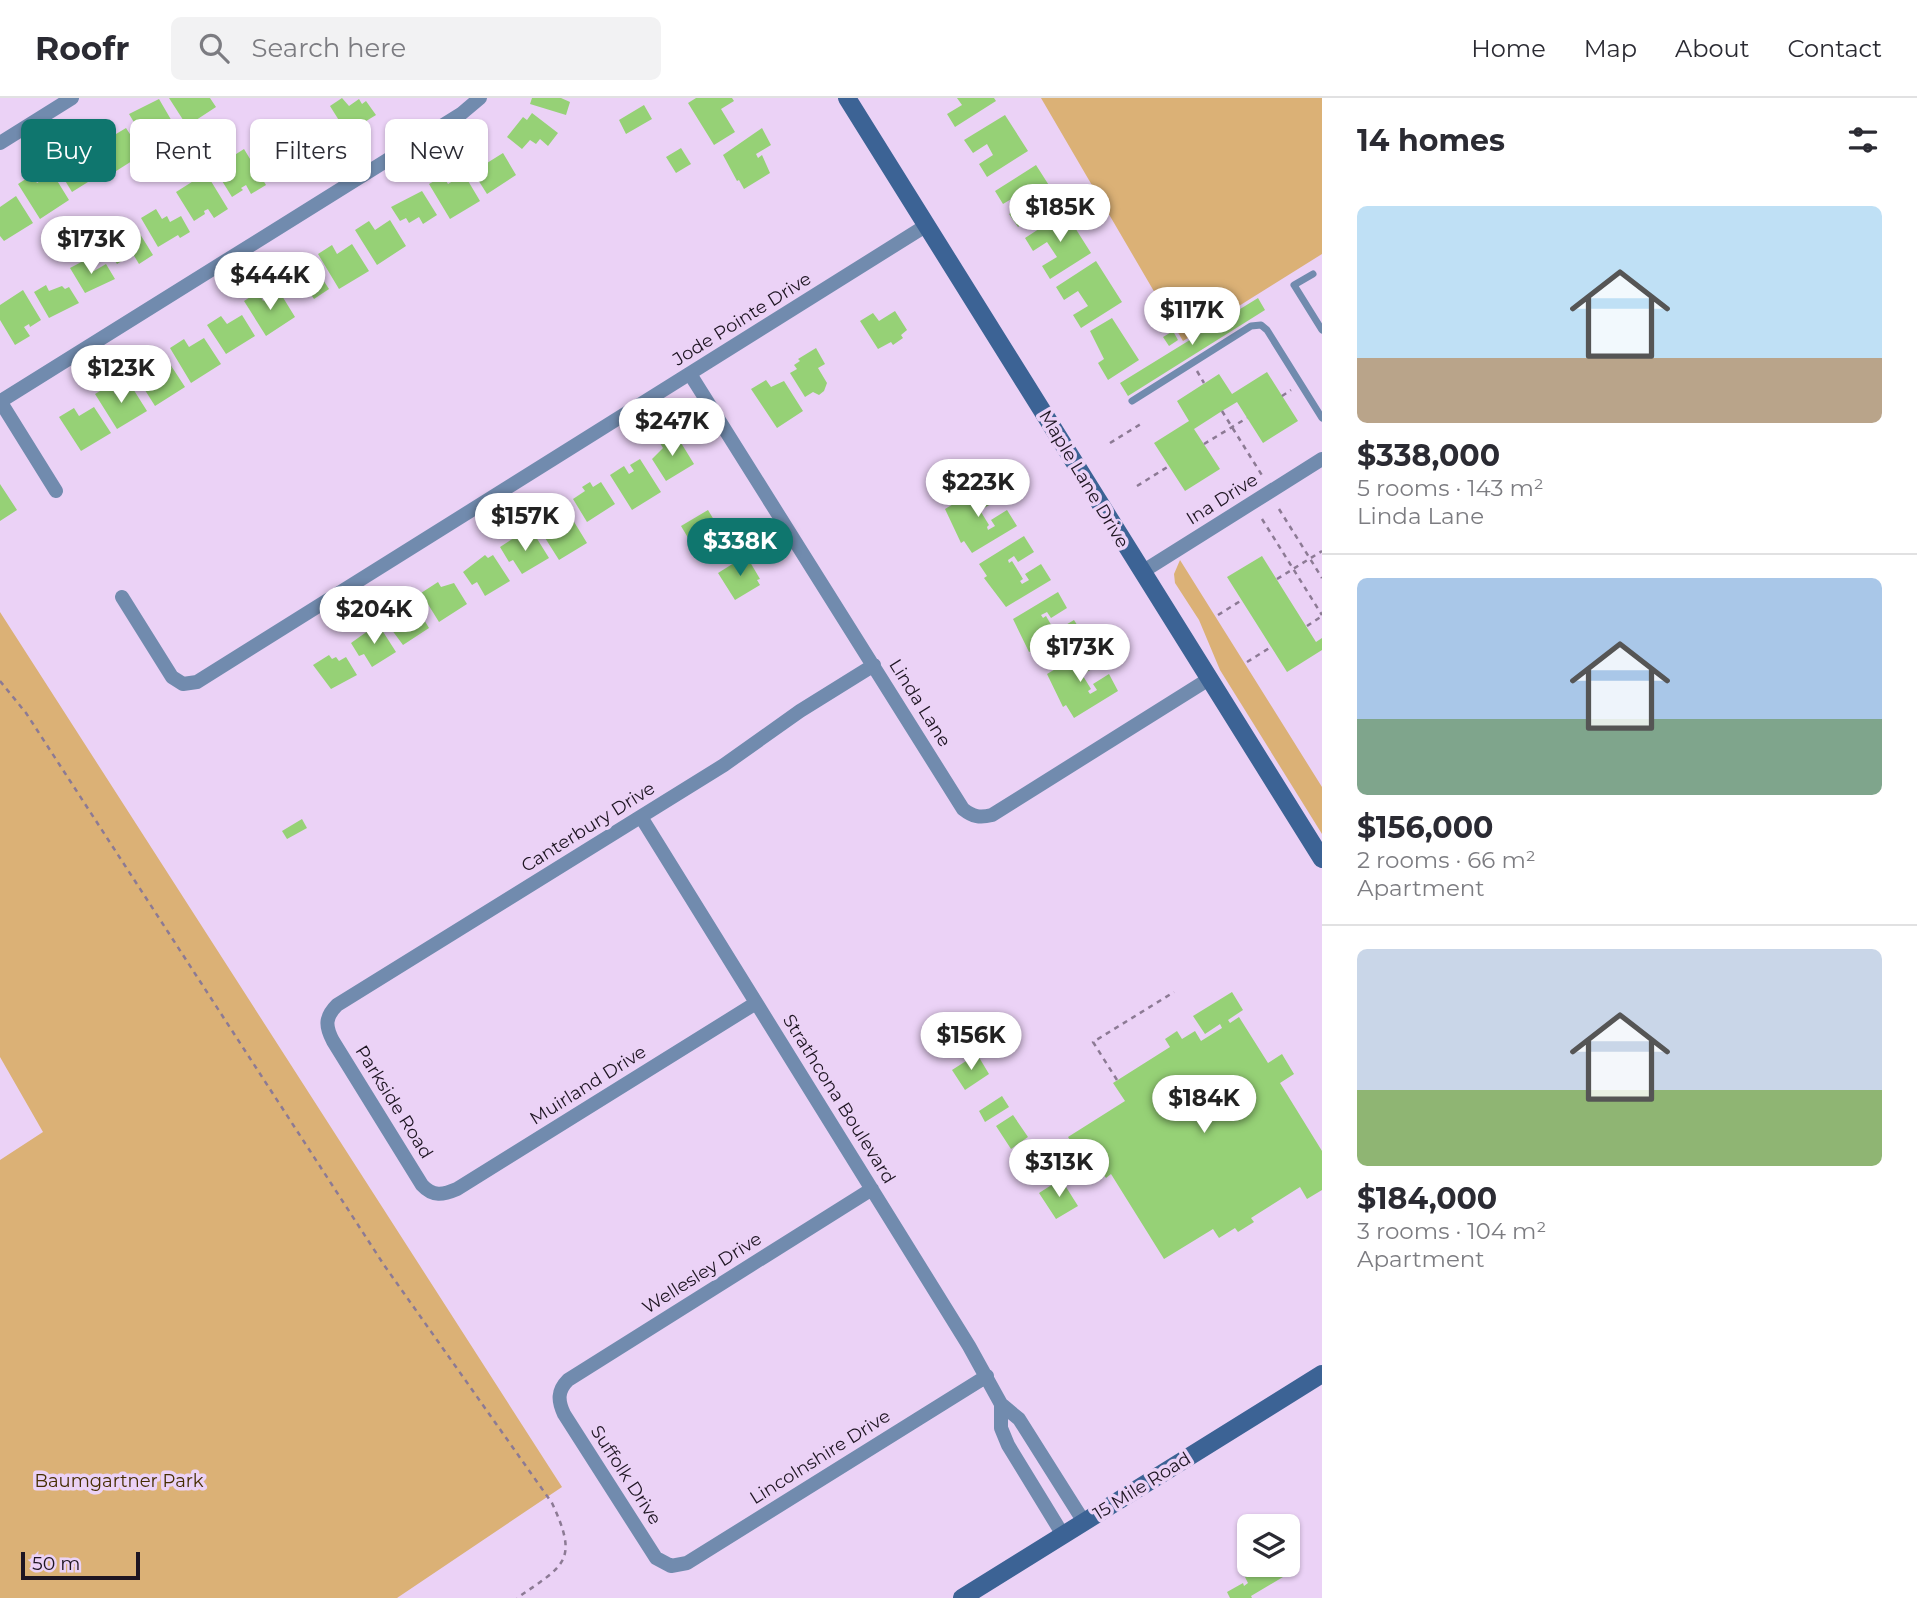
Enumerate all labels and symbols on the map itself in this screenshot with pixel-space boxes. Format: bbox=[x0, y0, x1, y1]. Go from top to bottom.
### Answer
pin: $185K bbox=[1011, 184, 1109, 244]
pin: $173K bbox=[42, 216, 140, 276]
pin: $444K bbox=[221, 252, 319, 312]
street label: Jode Pointe Drive bbox=[668, 268, 815, 371]
pin: $117K bbox=[1143, 288, 1241, 347]
pin: $123K bbox=[72, 345, 170, 405]
pin: $247K bbox=[623, 398, 721, 458]
street label: Maple Lane Drive bbox=[1034, 406, 1134, 552]
pin: $223K bbox=[929, 460, 1027, 519]
street label: Ina Drive bbox=[1182, 468, 1262, 530]
pin: $157K bbox=[476, 494, 574, 553]
pin: $338K bbox=[691, 518, 789, 578]
pin: $204K bbox=[325, 587, 423, 646]
pin: $173K bbox=[1031, 624, 1129, 684]
street label: Linda Lane bbox=[884, 655, 956, 751]
street label: Canterbury Drive bbox=[517, 777, 659, 877]
street label: Strathcona Boulevard bbox=[778, 1010, 900, 1188]
pin: $156K bbox=[922, 1012, 1020, 1072]
street label: Muirland Drive bbox=[526, 1040, 650, 1130]
street label: Parkside Road bbox=[350, 1041, 438, 1163]
pin: $184K bbox=[1155, 1076, 1253, 1135]
pin: $313K bbox=[1010, 1140, 1108, 1199]
street label: Wellesley Drive bbox=[638, 1227, 766, 1318]
street label: Lincolnshire Drive bbox=[746, 1405, 894, 1509]
street label: Suffolk Drive bbox=[586, 1421, 666, 1529]
street label: 15 Mile Road bbox=[1089, 1447, 1195, 1525]
park label: Baumgartner Park bbox=[34, 1470, 204, 1492]
scale bar bbox=[21, 1549, 140, 1581]

